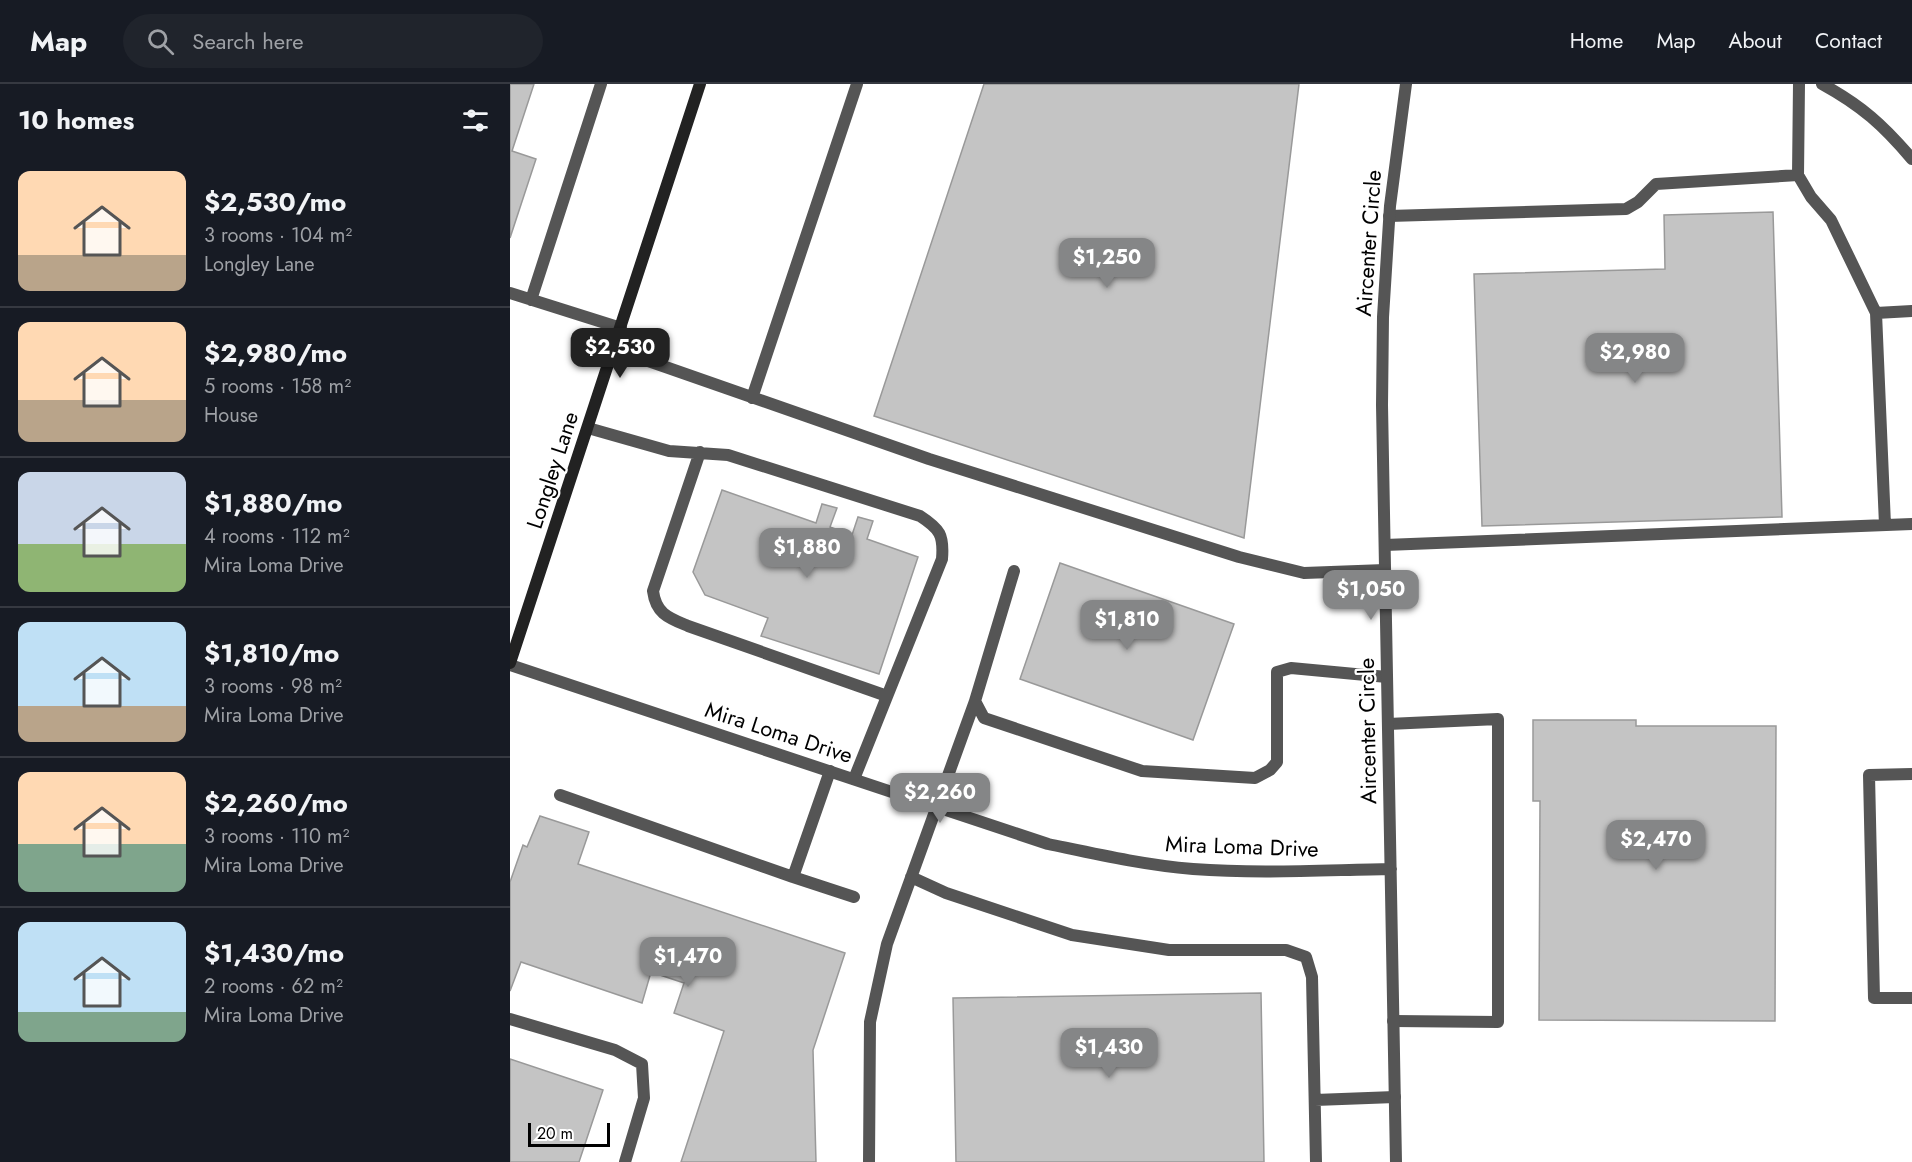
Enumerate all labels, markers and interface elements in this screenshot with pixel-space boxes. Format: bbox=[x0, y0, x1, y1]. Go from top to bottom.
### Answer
search box bbox=[123, 14, 543, 68]
text: Map bbox=[30, 21, 87, 62]
icon: search bbox=[144, 25, 177, 58]
text: Search here bbox=[192, 25, 304, 57]
text: Home bbox=[1570, 26, 1623, 56]
text: Map bbox=[1656, 26, 1696, 56]
text: About bbox=[1729, 26, 1782, 56]
text: Contact bbox=[1815, 26, 1882, 56]
text: 10 homes bbox=[18, 101, 134, 139]
icon: filters bbox=[459, 104, 492, 137]
street label: Aircenter Circle bbox=[1347, 169, 1389, 317]
text: $2,530/mo bbox=[204, 183, 346, 221]
icon: home bbox=[66, 195, 138, 267]
text: 3 rooms · 104 m² bbox=[204, 221, 352, 250]
pin: $1,250 bbox=[1058, 238, 1156, 289]
text: $1,250 bbox=[1073, 243, 1141, 272]
text: Longley Lane bbox=[204, 250, 315, 279]
pin: $2,530 bbox=[571, 328, 669, 379]
text: $2,530 bbox=[585, 333, 655, 362]
pin: $2,980 bbox=[1586, 333, 1684, 384]
text: $2,980/mo bbox=[204, 334, 347, 372]
text: $2,980 bbox=[1599, 338, 1671, 367]
icon: home bbox=[66, 346, 138, 418]
text: 5 rooms · 158 m² bbox=[204, 372, 351, 401]
text: House bbox=[204, 401, 258, 430]
street label: Longley Lane bbox=[518, 407, 586, 533]
text: $1,880/mo bbox=[204, 484, 342, 522]
icon: home bbox=[66, 496, 138, 568]
text: 4 rooms · 112 m² bbox=[204, 522, 350, 551]
pin: $1,880 bbox=[758, 528, 856, 579]
text: $1,880 bbox=[773, 533, 841, 562]
text: Mira Loma Drive bbox=[204, 551, 343, 580]
pin: $1,050 bbox=[1322, 570, 1420, 621]
text: $1,050 bbox=[1337, 575, 1405, 604]
pin: $1,810 bbox=[1078, 600, 1176, 651]
text: $1,810 bbox=[1094, 605, 1160, 634]
text: $1,810/mo bbox=[204, 634, 339, 672]
icon: home bbox=[66, 646, 138, 718]
street label: Aircenter Circle bbox=[1350, 657, 1384, 805]
text: 3 rooms · 98 m² bbox=[204, 672, 342, 701]
street label: Mira Loma Drive bbox=[701, 693, 857, 771]
text: Mira Loma Drive bbox=[204, 701, 343, 730]
pin: $2,260 bbox=[891, 773, 989, 824]
text: $2,260 bbox=[904, 778, 976, 807]
text: $2,260/mo bbox=[204, 784, 348, 822]
icon: home bbox=[66, 796, 138, 868]
pin: $2,470 bbox=[1607, 820, 1705, 871]
text: 3 rooms · 110 m² bbox=[204, 822, 350, 851]
text: $2,470 bbox=[1620, 825, 1692, 854]
street label: Mira Loma Drive bbox=[1165, 827, 1319, 865]
text: Mira Loma Drive bbox=[204, 851, 343, 880]
text: $1,430/mo bbox=[204, 934, 344, 972]
pin: $1,470 bbox=[639, 937, 737, 988]
text: $1,470 bbox=[654, 942, 722, 971]
icon: home bbox=[66, 946, 138, 1018]
text: 2 rooms · 62 m² bbox=[204, 972, 343, 1001]
text: Mira Loma Drive bbox=[204, 1001, 343, 1030]
pin: $1,430 bbox=[1060, 1028, 1158, 1079]
text: $1,430 bbox=[1075, 1033, 1143, 1062]
scale bar bbox=[528, 1120, 610, 1148]
text: 20 m bbox=[537, 1122, 573, 1145]

